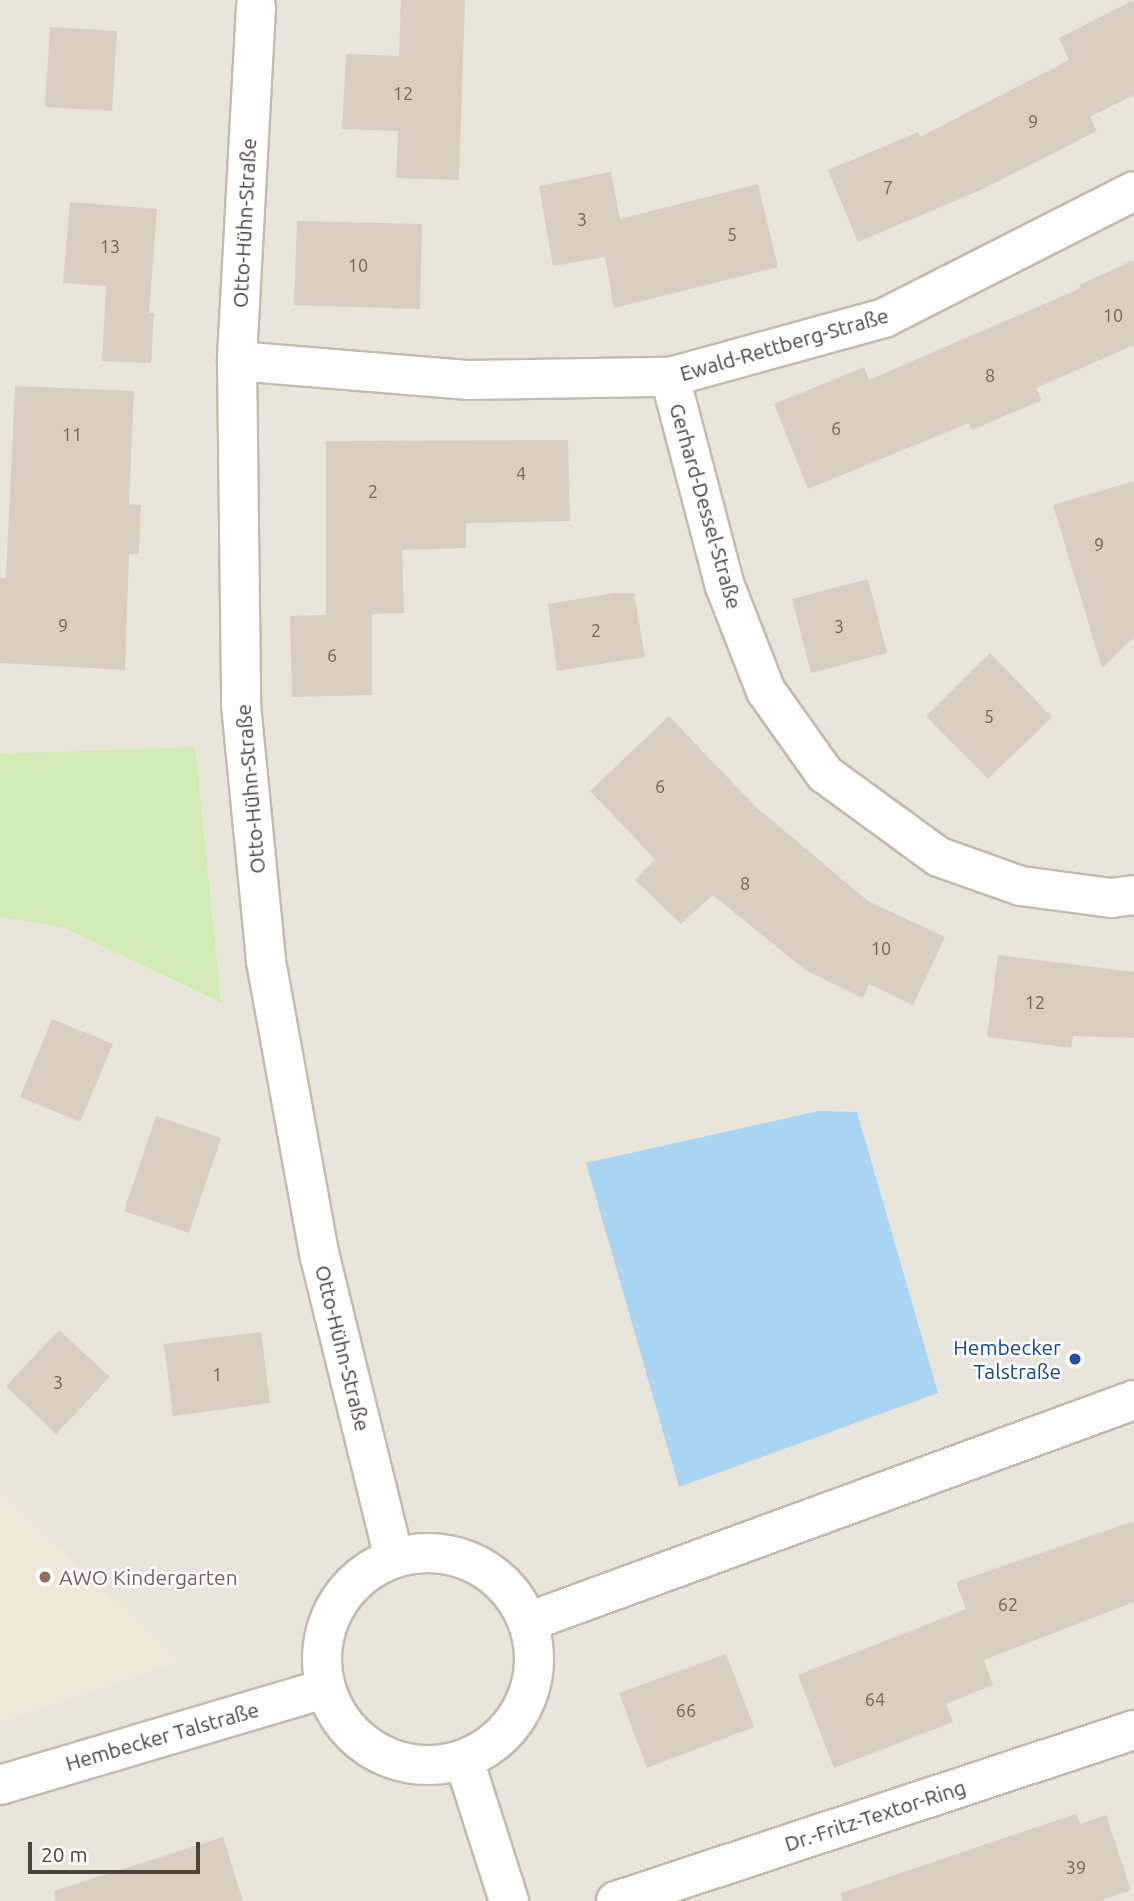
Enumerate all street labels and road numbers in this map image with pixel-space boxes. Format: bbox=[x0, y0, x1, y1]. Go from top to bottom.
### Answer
street label: Otto-Hühn-Straße bbox=[227, 137, 261, 309]
street label: Ewald-Rettberg-Straße bbox=[677, 302, 891, 386]
street label: Gerhard-Dessel-Straße bbox=[665, 400, 747, 612]
street label: Otto-Hühn-Straße bbox=[230, 703, 270, 875]
street label: Otto-Hühn-Straße bbox=[310, 1262, 376, 1434]
street label: Hembecker Talstraße bbox=[62, 1696, 262, 1776]
street label: Dr.-Fritz-Textor-Ring bbox=[781, 1774, 969, 1856]

